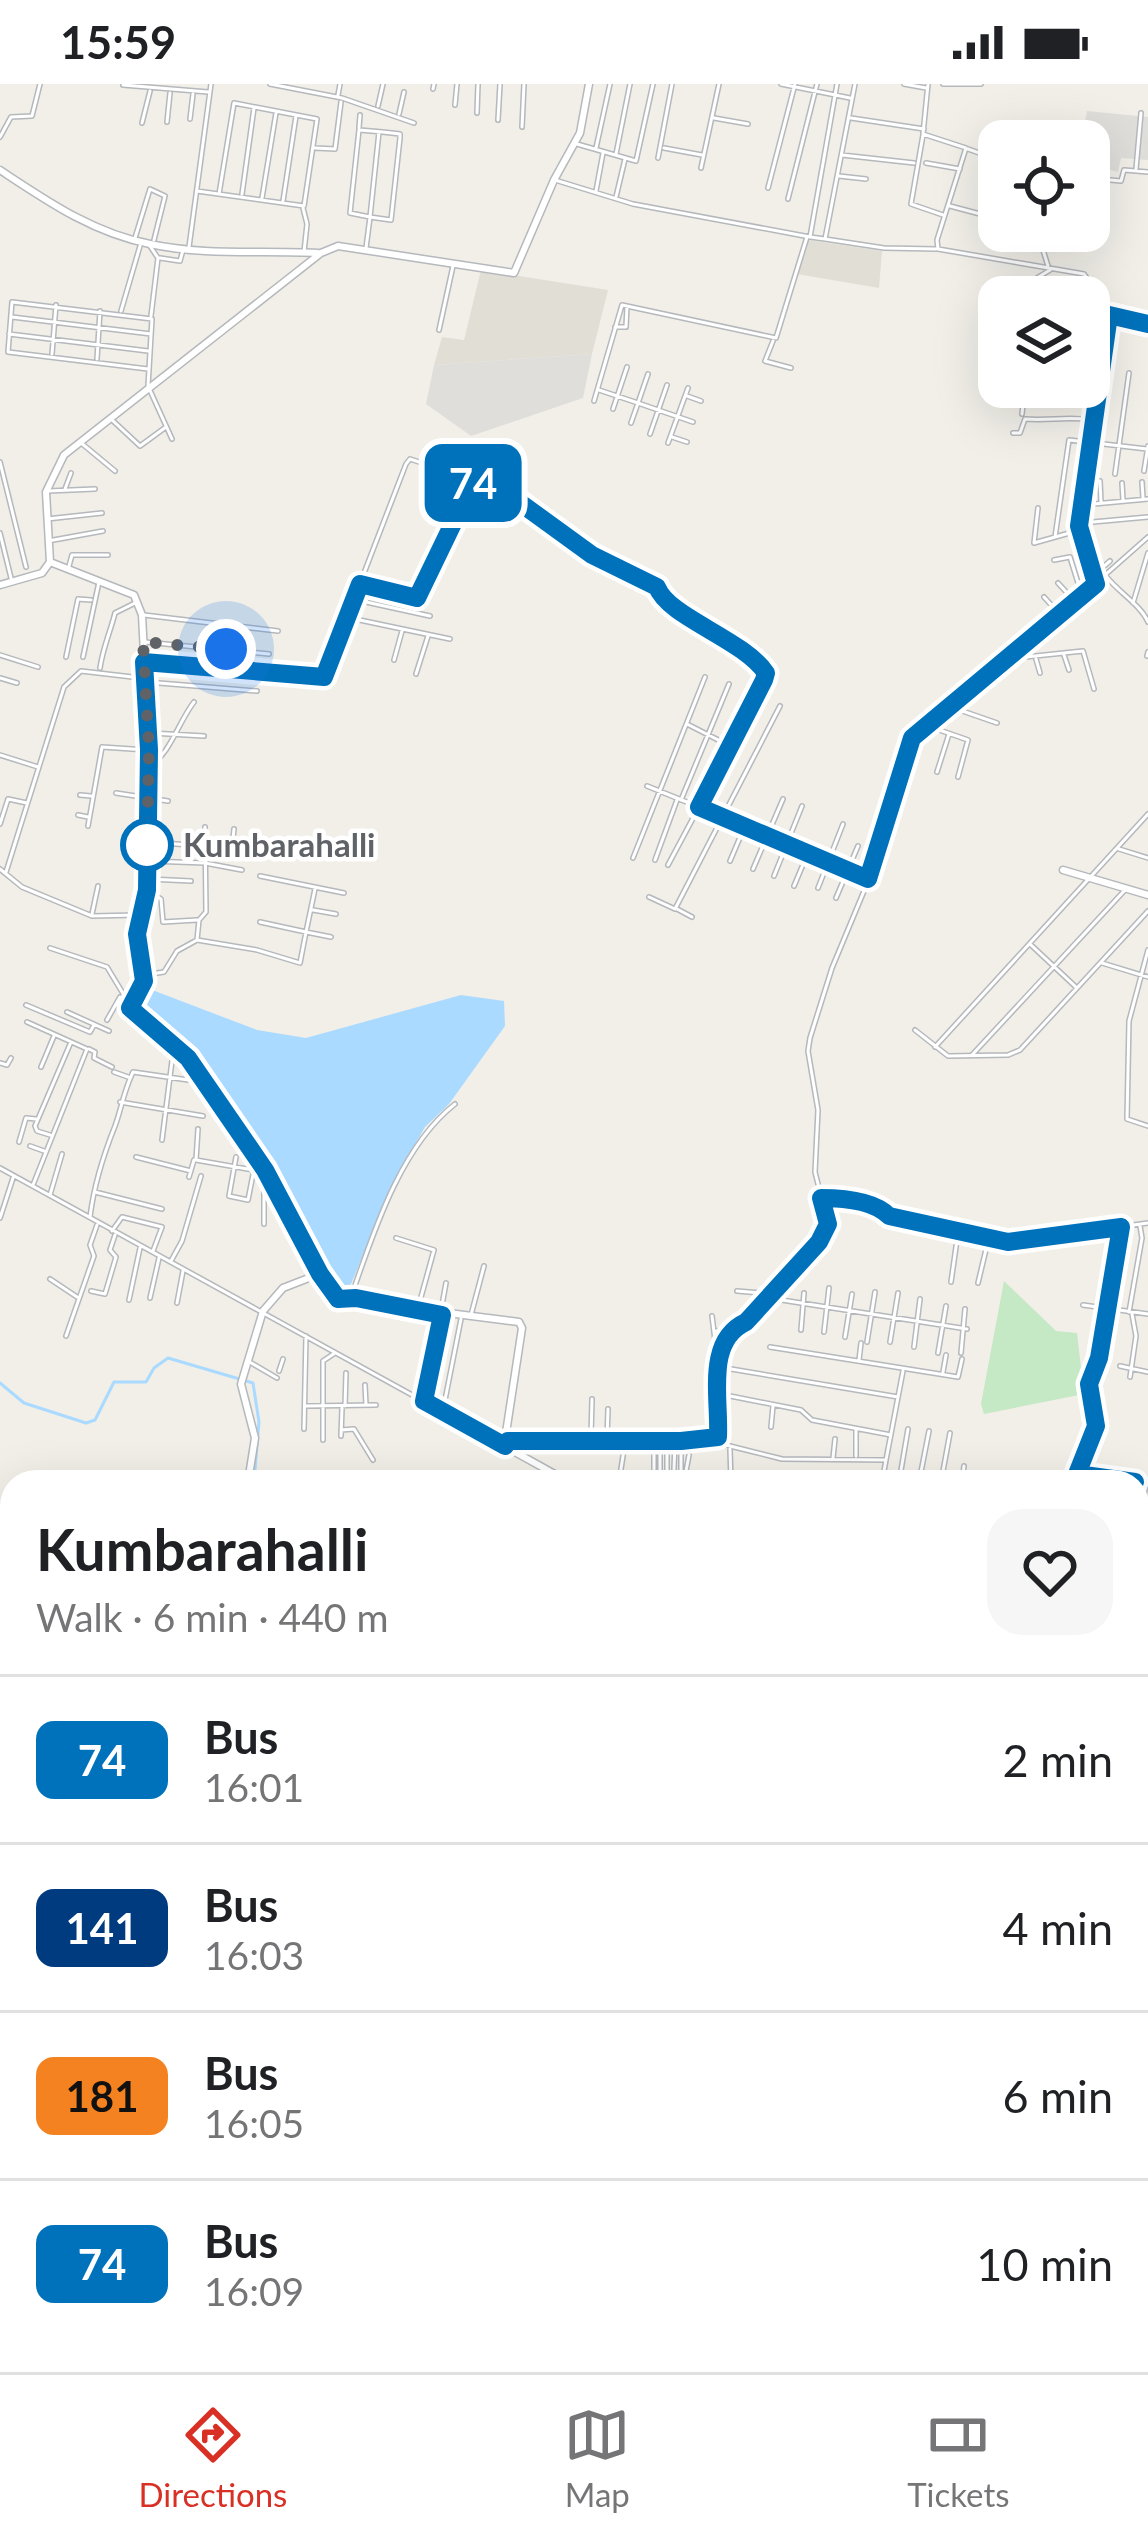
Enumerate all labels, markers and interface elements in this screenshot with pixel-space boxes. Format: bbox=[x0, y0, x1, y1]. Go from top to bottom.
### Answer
text: 15:59 bbox=[60, 15, 176, 69]
map controls bbox=[978, 120, 1110, 408]
button: locate bbox=[978, 120, 1110, 252]
button: layers bbox=[978, 276, 1110, 408]
line badge: 74 bbox=[419, 444, 527, 522]
text: 74 bbox=[449, 458, 497, 508]
your location bbox=[196, 619, 256, 679]
marker: Kumbarahalli bbox=[122, 820, 172, 870]
place label: Kumbarahalli bbox=[183, 824, 376, 864]
button: heart bbox=[987, 1509, 1113, 1635]
text: Kumbarahalli bbox=[36, 1515, 368, 1583]
text: Walk · 6 min · 440 m bbox=[36, 1594, 389, 1640]
text: Bus bbox=[204, 1710, 278, 1764]
text: 2 min bbox=[1002, 1733, 1113, 1787]
text: 74 bbox=[78, 1735, 126, 1785]
text: 16:01 bbox=[204, 1764, 304, 1810]
text: Bus bbox=[204, 1878, 278, 1932]
text: 4 min bbox=[1002, 1901, 1113, 1955]
text: 141 bbox=[65, 1903, 139, 1953]
text: 16:03 bbox=[204, 1932, 304, 1978]
text: Bus bbox=[204, 2046, 278, 2100]
text: 6 min bbox=[1002, 2069, 1113, 2123]
text: 181 bbox=[65, 2071, 139, 2121]
text: 16:05 bbox=[204, 2100, 304, 2146]
text: Bus bbox=[204, 2214, 278, 2268]
text: 10 min bbox=[976, 2237, 1113, 2291]
text: 74 bbox=[78, 2239, 126, 2289]
text: 16:09 bbox=[204, 2268, 304, 2314]
tab: Directions bbox=[138, 2402, 287, 2514]
tab: Map bbox=[564, 2402, 630, 2514]
tab: Tickets bbox=[907, 2402, 1010, 2514]

